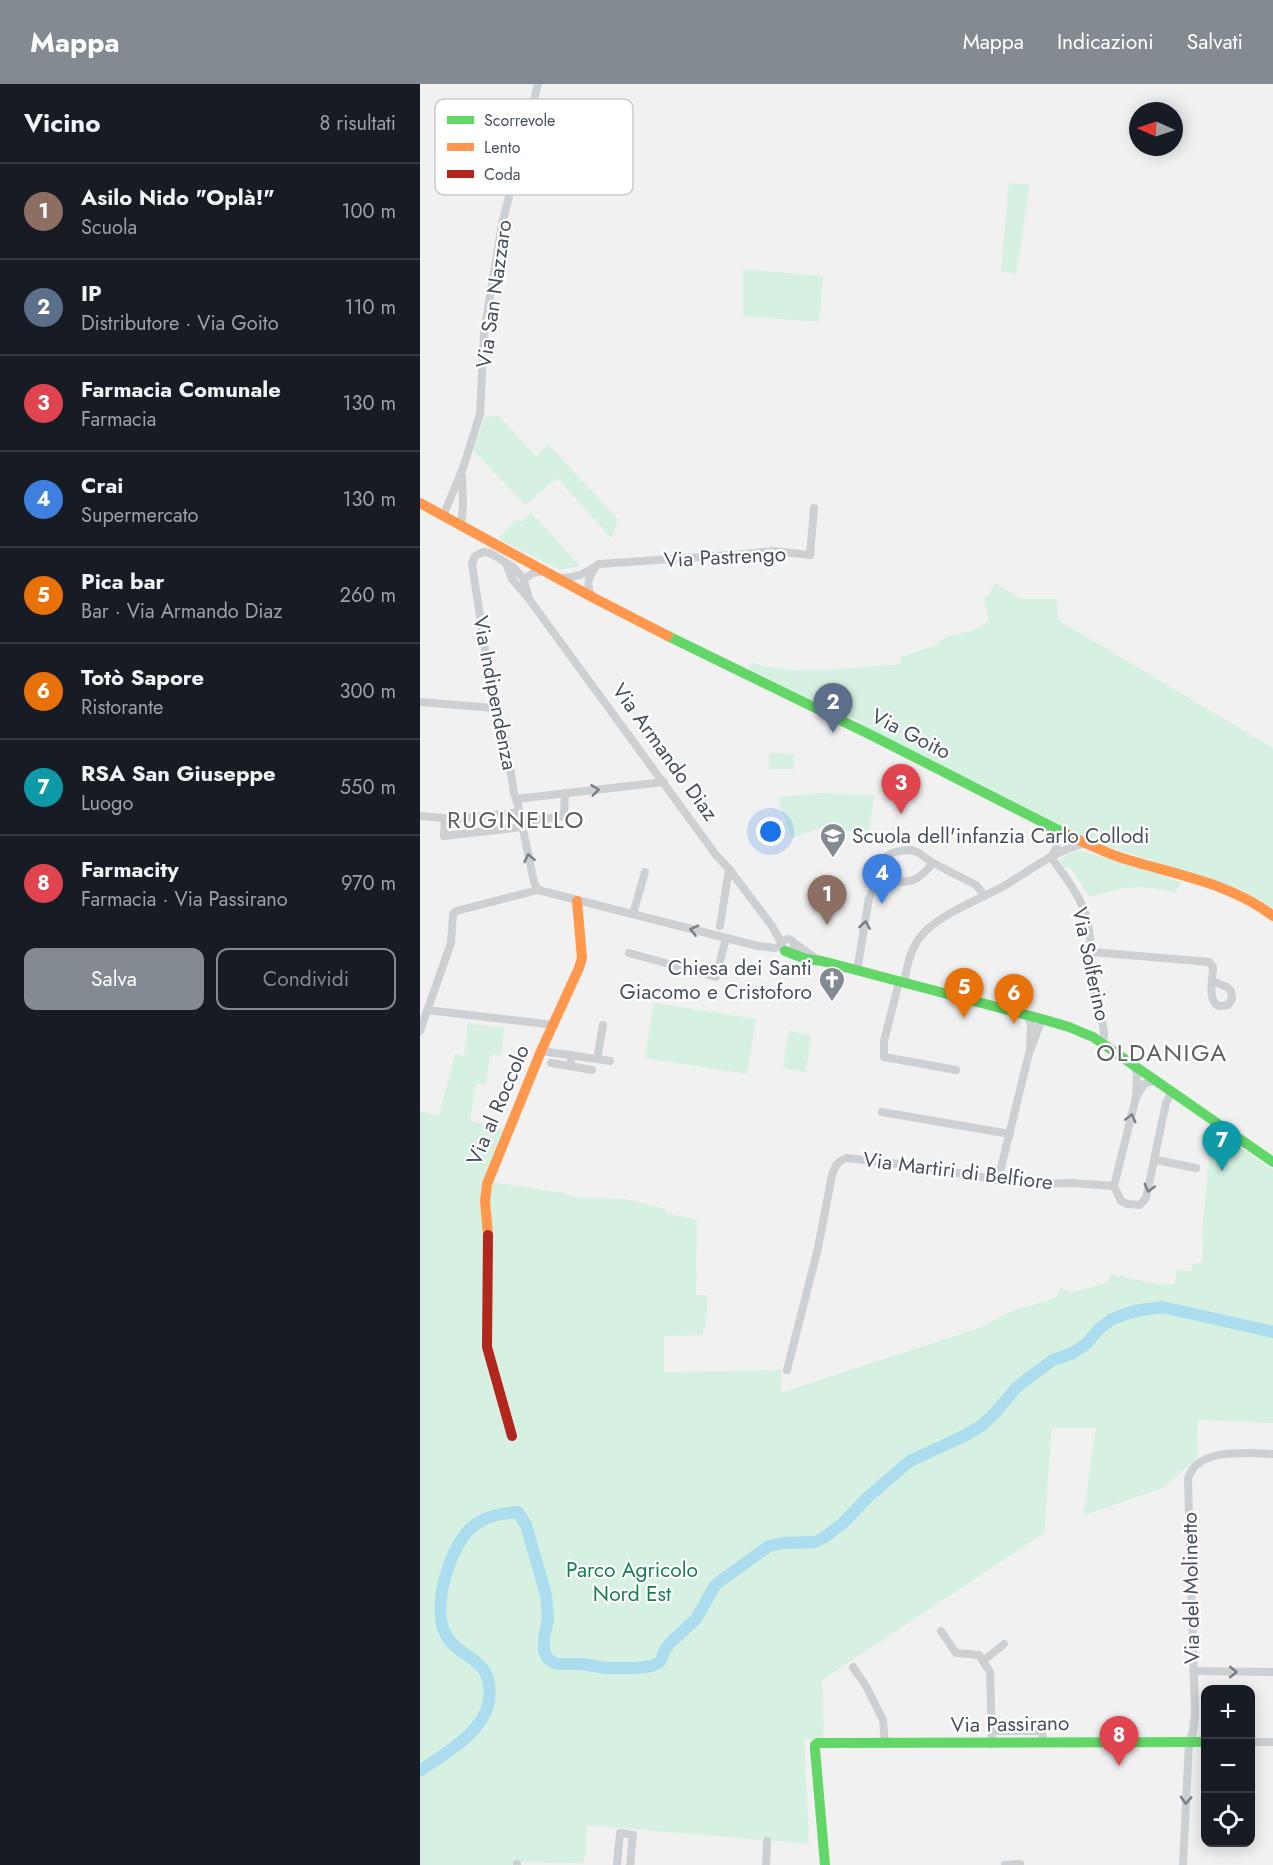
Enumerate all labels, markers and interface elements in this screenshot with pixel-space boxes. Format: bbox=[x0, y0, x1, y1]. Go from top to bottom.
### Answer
text: Mappa bbox=[30, 22, 120, 63]
text: Mappa bbox=[963, 27, 1024, 57]
text: Indicazioni bbox=[1057, 27, 1154, 57]
text: Salvati bbox=[1187, 27, 1243, 57]
legend bbox=[435, 99, 633, 195]
north arrow bbox=[1129, 102, 1183, 156]
text: Vicino bbox=[24, 104, 101, 142]
text: 8 risultati bbox=[319, 109, 396, 138]
text: Scorrevole bbox=[484, 109, 555, 132]
text: Lento bbox=[484, 136, 521, 159]
text: Coda bbox=[484, 163, 521, 186]
text: Asilo Nido "Oplà!" bbox=[81, 181, 275, 213]
text: 1 bbox=[38, 197, 49, 226]
text: 100 m bbox=[341, 197, 396, 226]
text: Scuola bbox=[81, 213, 137, 242]
street label: Via San Nazzaro bbox=[469, 218, 519, 370]
text: IP bbox=[81, 277, 102, 309]
text: 2 bbox=[37, 293, 50, 322]
text: 110 m bbox=[344, 293, 396, 322]
text: Distributore · Via Goito bbox=[81, 309, 279, 338]
text: Farmacia Comunale bbox=[81, 373, 281, 405]
text: 3 bbox=[37, 389, 50, 418]
text: 130 m bbox=[342, 389, 396, 418]
text: Farmacia bbox=[81, 405, 156, 434]
text: Crai bbox=[81, 469, 123, 501]
text: 4 bbox=[37, 485, 50, 514]
text: 130 m bbox=[342, 485, 396, 514]
text: Supermercato bbox=[81, 501, 198, 530]
street label: Via Pastrengo bbox=[663, 539, 787, 575]
text: Pica bar bbox=[81, 565, 165, 597]
text: 5 bbox=[37, 581, 50, 610]
text: 260 m bbox=[340, 581, 396, 610]
text: Bar · Via Armando Diaz bbox=[81, 597, 282, 626]
street label: Via Indipendenza bbox=[465, 613, 525, 773]
text: Totò Sapore bbox=[81, 661, 204, 693]
text: 6 bbox=[37, 677, 50, 706]
text: 300 m bbox=[339, 677, 396, 706]
street label: Via Armando Diaz bbox=[605, 677, 725, 827]
pin: 2 bbox=[814, 684, 852, 733]
text: Ristorante bbox=[81, 693, 163, 722]
street label: Via Goito bbox=[866, 701, 956, 767]
text: RSA San Giuseppe bbox=[81, 757, 276, 789]
pin: 3 bbox=[882, 764, 920, 814]
text: 7 bbox=[37, 773, 50, 802]
text: 550 m bbox=[340, 773, 396, 802]
one-way arrow bbox=[590, 784, 600, 796]
text: Luogo bbox=[81, 789, 133, 818]
district label: RUGINELLO bbox=[447, 802, 585, 837]
your location bbox=[756, 817, 785, 846]
school or university icon: Scuola dell'infanzia Carlo Collodi bbox=[818, 821, 848, 859]
place label: Scuola dell'infanzia Carlo Collodi bbox=[852, 821, 1150, 851]
text: Farmacity bbox=[81, 853, 179, 885]
one-way arrow bbox=[523, 854, 536, 864]
pin: 4 bbox=[862, 854, 902, 904]
text: 8 bbox=[37, 869, 50, 898]
text: 970 m bbox=[341, 869, 396, 898]
pin: 1 bbox=[808, 876, 846, 925]
text: Farmacia · Via Passirano bbox=[81, 885, 288, 914]
street label: Via Solferino bbox=[1064, 904, 1118, 1024]
one-way arrow bbox=[858, 921, 870, 930]
one-way arrow bbox=[689, 925, 700, 937]
button: Salva bbox=[24, 948, 204, 1010]
button: Condividi bbox=[216, 948, 396, 1010]
place label: Chiesa dei Santi Giacomo e Cristoforo bbox=[620, 953, 812, 1007]
church icon: Chiesa dei Santi Giacomo e Cristoforo bbox=[817, 965, 847, 1003]
pin: 5 bbox=[944, 968, 984, 1018]
pin: 6 bbox=[994, 974, 1034, 1024]
district label: OLDANIGA bbox=[1096, 1035, 1228, 1070]
street label: Via al Roccolo bbox=[459, 1040, 537, 1170]
one-way arrow bbox=[1123, 1113, 1136, 1123]
pin: 7 bbox=[1202, 1122, 1242, 1171]
street label: Via Martiri di Belfiore bbox=[861, 1144, 1055, 1198]
one-way arrow bbox=[1143, 1183, 1156, 1193]
street label: Via del Molinetto bbox=[1175, 1512, 1207, 1664]
park label: Parco Agricolo Nord Est bbox=[566, 1555, 698, 1609]
one-way arrow bbox=[1229, 1666, 1238, 1678]
map controls bbox=[1201, 1685, 1255, 1847]
button: + bbox=[1201, 1685, 1255, 1739]
street label: Via Passirano bbox=[950, 1708, 1070, 1740]
pin: 8 bbox=[1100, 1716, 1138, 1766]
button: − bbox=[1201, 1739, 1255, 1793]
button: locate bbox=[1201, 1793, 1255, 1847]
one-way arrow bbox=[1180, 1795, 1193, 1805]

